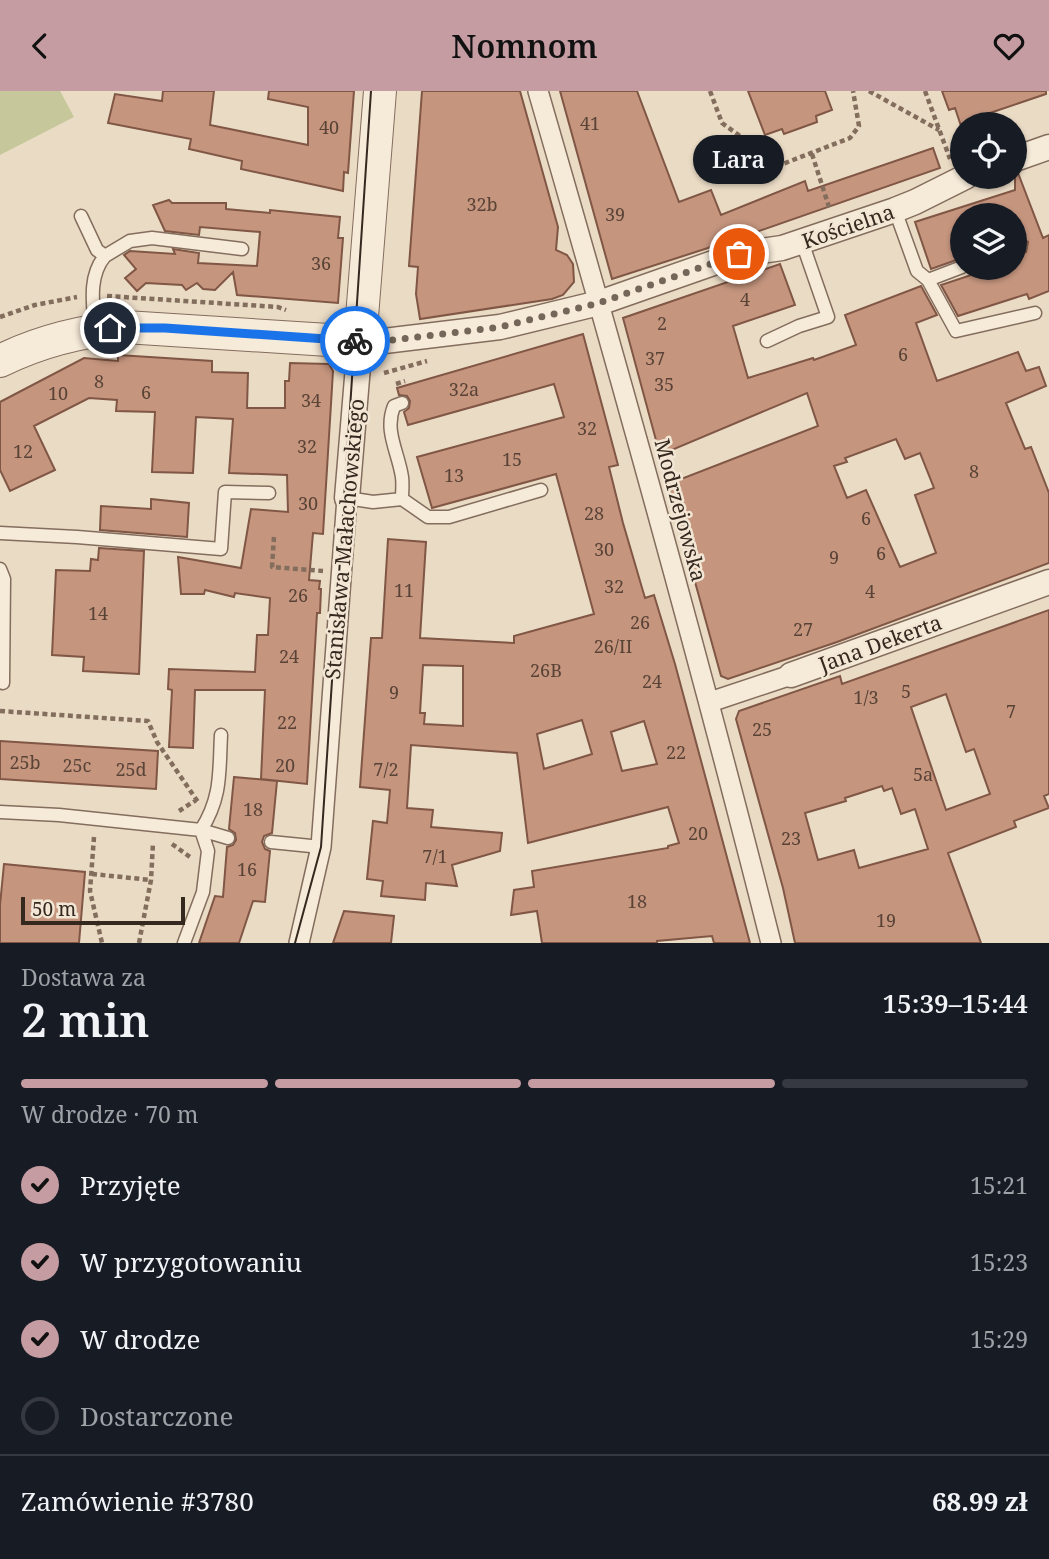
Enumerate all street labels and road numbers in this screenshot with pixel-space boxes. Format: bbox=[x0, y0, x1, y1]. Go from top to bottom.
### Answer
street label: Kościelna bbox=[798, 197, 898, 255]
street label: Stanisława Małachowskiego bbox=[318, 398, 370, 680]
street label: Modrzejowska bbox=[648, 436, 714, 584]
street label: Jana Dekerta bbox=[814, 608, 945, 679]

